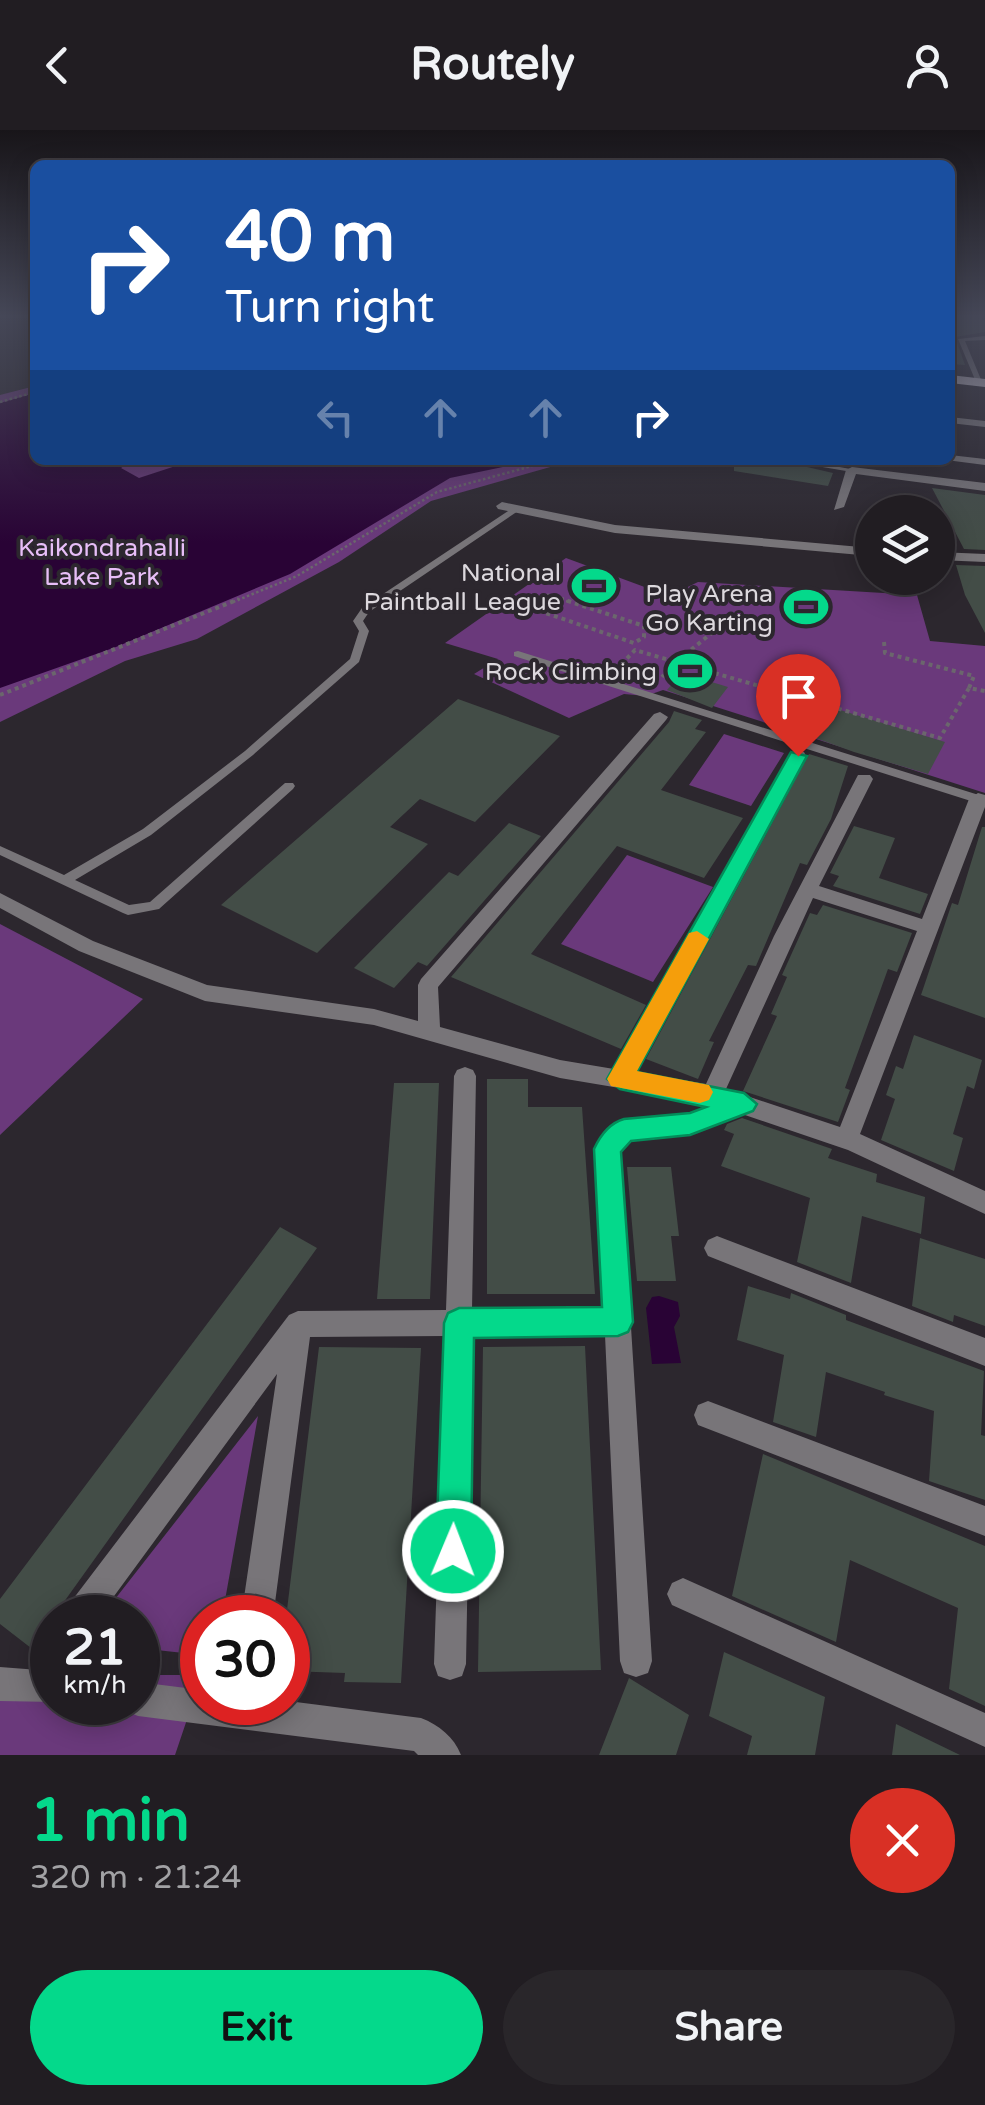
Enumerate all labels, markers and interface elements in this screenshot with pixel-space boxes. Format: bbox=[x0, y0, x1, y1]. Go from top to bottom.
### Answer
icon: back bbox=[30, 38, 85, 93]
text: Routely bbox=[410, 38, 575, 92]
icon: person bbox=[900, 38, 955, 93]
text: 40 m bbox=[225, 196, 395, 280]
icon: right bbox=[60, 200, 190, 330]
text: Turn right bbox=[225, 281, 434, 335]
icon: left bbox=[308, 390, 363, 445]
icon: ahead bbox=[413, 390, 468, 445]
icon: ahead bbox=[518, 390, 573, 445]
icon: right bbox=[623, 390, 678, 445]
map controls bbox=[855, 495, 955, 595]
button: layers bbox=[855, 495, 955, 595]
park label: Kaikondrahalli Lake Park bbox=[18, 533, 186, 592]
place label: National Paintball League bbox=[364, 558, 561, 617]
sports icon: National Paintball League bbox=[570, 562, 618, 610]
place label: Play Arena Go Karting bbox=[645, 579, 773, 638]
sports icon: Play Arena Go Karting bbox=[782, 583, 830, 631]
sports icon: Rock Climbing bbox=[666, 647, 714, 695]
pin bbox=[756, 654, 841, 757]
place label: Rock Climbing bbox=[485, 657, 657, 687]
icon: arrive bbox=[771, 669, 826, 724]
position arrow bbox=[401, 1499, 505, 1603]
speed limit sign: 30 bbox=[180, 1595, 310, 1725]
text: 21 bbox=[64, 1618, 126, 1678]
text: km/h bbox=[64, 1670, 126, 1700]
text: 1 min bbox=[30, 1785, 190, 1857]
button: close bbox=[850, 1788, 955, 1893]
text: 320 m · 21:24 bbox=[30, 1859, 242, 1897]
button: Exit bbox=[30, 1970, 483, 2085]
button: Share bbox=[503, 1970, 955, 2085]

